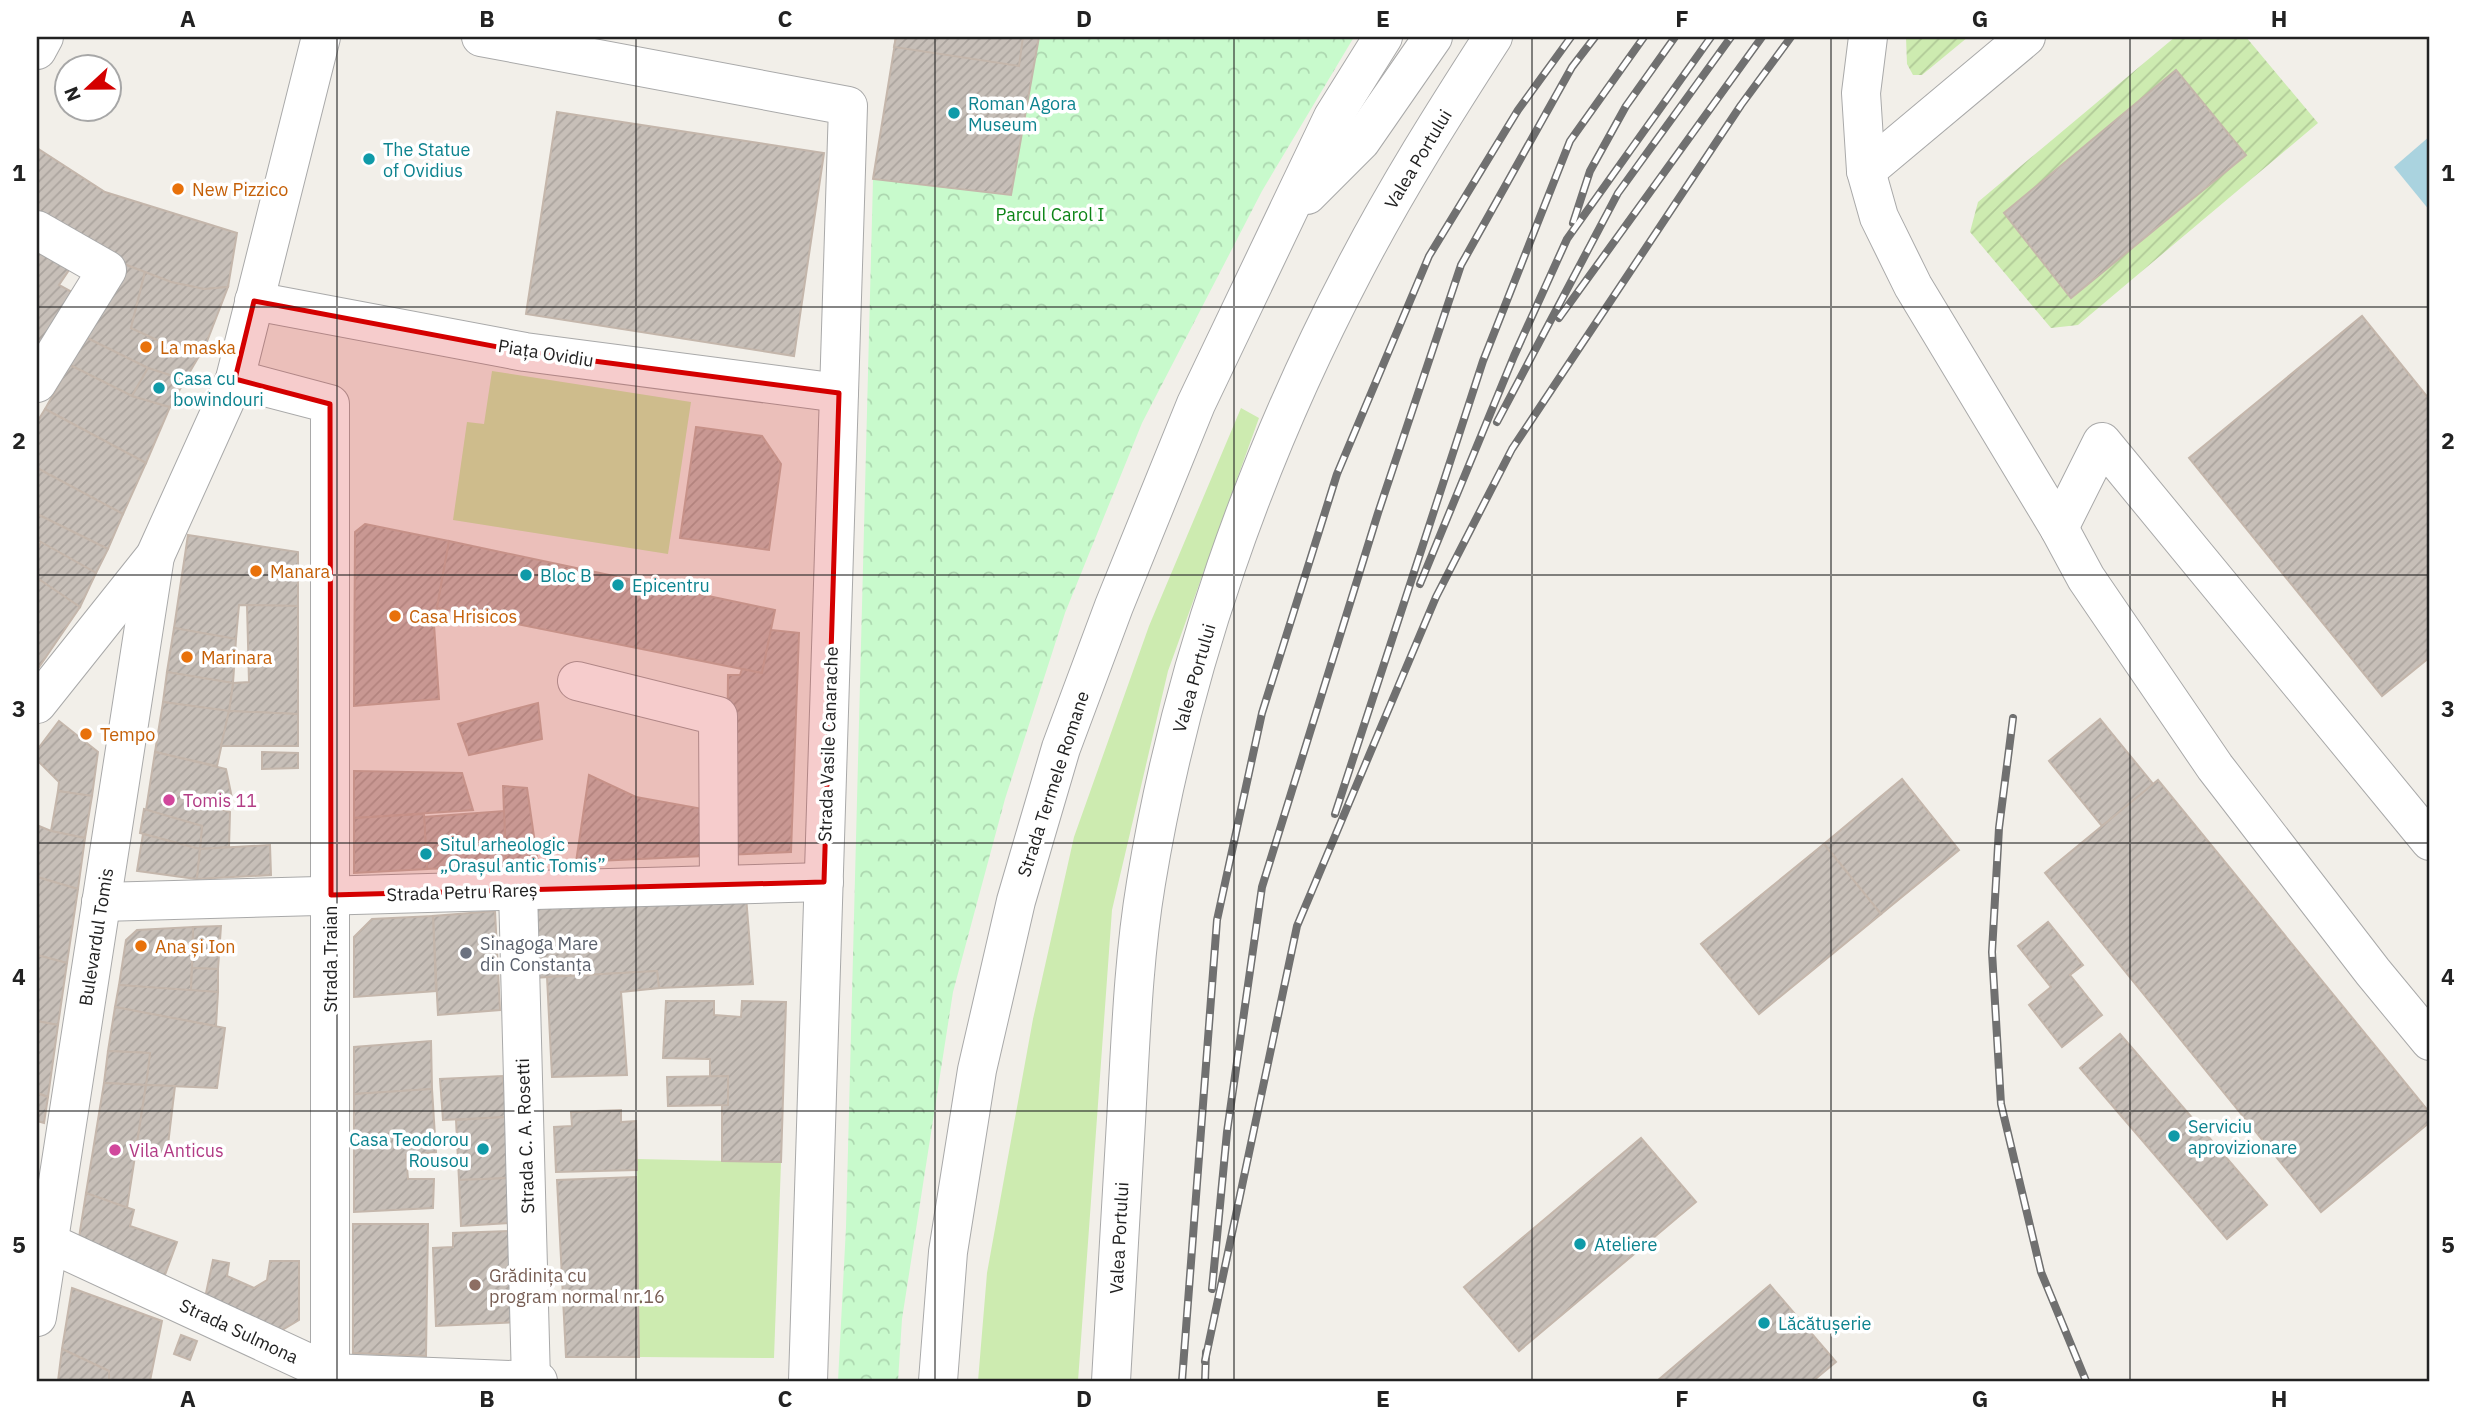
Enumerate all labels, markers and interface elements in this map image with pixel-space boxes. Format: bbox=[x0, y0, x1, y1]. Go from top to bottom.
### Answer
text: A bbox=[180, 3, 196, 33]
text: B bbox=[479, 3, 495, 33]
text: C bbox=[778, 3, 793, 33]
text: D bbox=[1076, 3, 1092, 33]
text: E bbox=[1376, 3, 1390, 33]
text: F bbox=[1675, 3, 1689, 33]
text: G bbox=[1972, 3, 1988, 33]
text: H bbox=[2271, 3, 2287, 33]
north arrow bbox=[52, 52, 122, 122]
text: N bbox=[59, 83, 86, 105]
place label: Roman Agora Museum bbox=[968, 92, 1077, 136]
marker: Roman Agora Museum bbox=[946, 105, 962, 121]
street label: Valea Portului bbox=[1379, 105, 1457, 213]
place label: The Statue of Ovidius bbox=[383, 138, 471, 182]
marker: The Statue of Ovidius bbox=[361, 151, 377, 167]
text: 1 bbox=[12, 157, 26, 187]
text: 1 bbox=[2441, 157, 2455, 187]
place label: New Pizzico bbox=[192, 178, 288, 201]
marker: New Pizzico bbox=[170, 181, 186, 197]
park label: Parcul Carol I bbox=[995, 203, 1105, 226]
street label: Piața Ovidiu bbox=[497, 334, 595, 372]
place label: La maska bbox=[160, 336, 236, 359]
marker: La maska bbox=[138, 339, 154, 355]
place label: Casa cu bowindouri bbox=[173, 367, 264, 411]
marker: Casa cu bowindouri bbox=[151, 380, 167, 396]
text: 2 bbox=[12, 425, 26, 455]
text: 2 bbox=[2441, 425, 2455, 455]
place label: Manara bbox=[270, 560, 331, 583]
marker: Manara bbox=[248, 563, 264, 579]
place label: Bloc B bbox=[540, 564, 592, 587]
marker: Bloc B bbox=[518, 567, 534, 583]
place label: Epicentru bbox=[632, 574, 710, 597]
marker: Epicentru bbox=[610, 577, 626, 593]
place label: Casa Hrisicos bbox=[409, 605, 517, 628]
marker: Casa Hrisicos bbox=[387, 608, 403, 624]
street label: Valea Portului bbox=[1167, 621, 1221, 735]
place label: Marinara bbox=[201, 646, 273, 669]
street label: Strada Vasile Canarache bbox=[813, 646, 843, 842]
marker: Marinara bbox=[179, 649, 195, 665]
street label: Strada Termele Romane bbox=[1012, 688, 1094, 880]
text: 3 bbox=[12, 693, 26, 723]
text: 3 bbox=[2441, 693, 2455, 723]
place label: Tempo bbox=[100, 723, 155, 746]
marker: Tempo bbox=[78, 726, 94, 742]
place label: Tomis 11 bbox=[183, 789, 257, 812]
marker: Tomis 11 bbox=[161, 792, 177, 808]
place label: Situl arheologic „Orașul antic Tomis” bbox=[440, 833, 606, 877]
marker: Situl arheologic „Orașul antic Tomis” bbox=[418, 846, 434, 862]
street label: Bulevardul Tomis bbox=[74, 866, 118, 1008]
street label: Strada Petru Rareș bbox=[386, 878, 538, 906]
street label: Strada Traian bbox=[319, 905, 342, 1013]
place label: Sinagoga Mare din Constanța bbox=[480, 932, 598, 976]
place label: Ana și Ion bbox=[155, 935, 236, 958]
marker: Ana și Ion bbox=[133, 938, 149, 954]
marker: Sinagoga Mare din Constanța bbox=[458, 945, 474, 961]
text: 4 bbox=[12, 961, 26, 991]
text: 4 bbox=[2441, 961, 2455, 991]
street label: Strada C. A. Rosetti bbox=[511, 1058, 539, 1214]
place label: Serviciu aprovizionare bbox=[2188, 1115, 2297, 1159]
place label: Casa Teodorou Rousou bbox=[349, 1128, 469, 1172]
marker: Serviciu aprovizionare bbox=[2166, 1128, 2182, 1144]
place label: Vila Anticus bbox=[129, 1139, 224, 1162]
marker: Casa Teodorou Rousou bbox=[475, 1141, 491, 1157]
marker: Vila Anticus bbox=[107, 1142, 123, 1158]
street label: Valea Portului bbox=[1105, 1181, 1133, 1295]
text: 5 bbox=[12, 1229, 26, 1259]
text: 5 bbox=[2441, 1229, 2455, 1259]
place label: Ateliere bbox=[1594, 1233, 1657, 1256]
marker: Ateliere bbox=[1572, 1236, 1588, 1252]
place label: Grădinița cu program normal nr.16 bbox=[489, 1264, 665, 1308]
marker: Grădinița cu program normal nr.16 bbox=[467, 1277, 483, 1293]
street label: Strada Sulmona bbox=[176, 1293, 302, 1369]
place label: Lăcătușerie bbox=[1778, 1312, 1872, 1335]
marker: Lăcătușerie bbox=[1756, 1315, 1772, 1331]
text: A bbox=[180, 1383, 196, 1413]
text: B bbox=[479, 1383, 495, 1413]
text: C bbox=[778, 1383, 793, 1413]
text: D bbox=[1076, 1383, 1092, 1413]
text: E bbox=[1376, 1383, 1390, 1413]
text: F bbox=[1675, 1383, 1689, 1413]
text: G bbox=[1972, 1383, 1988, 1413]
text: H bbox=[2271, 1383, 2287, 1413]

